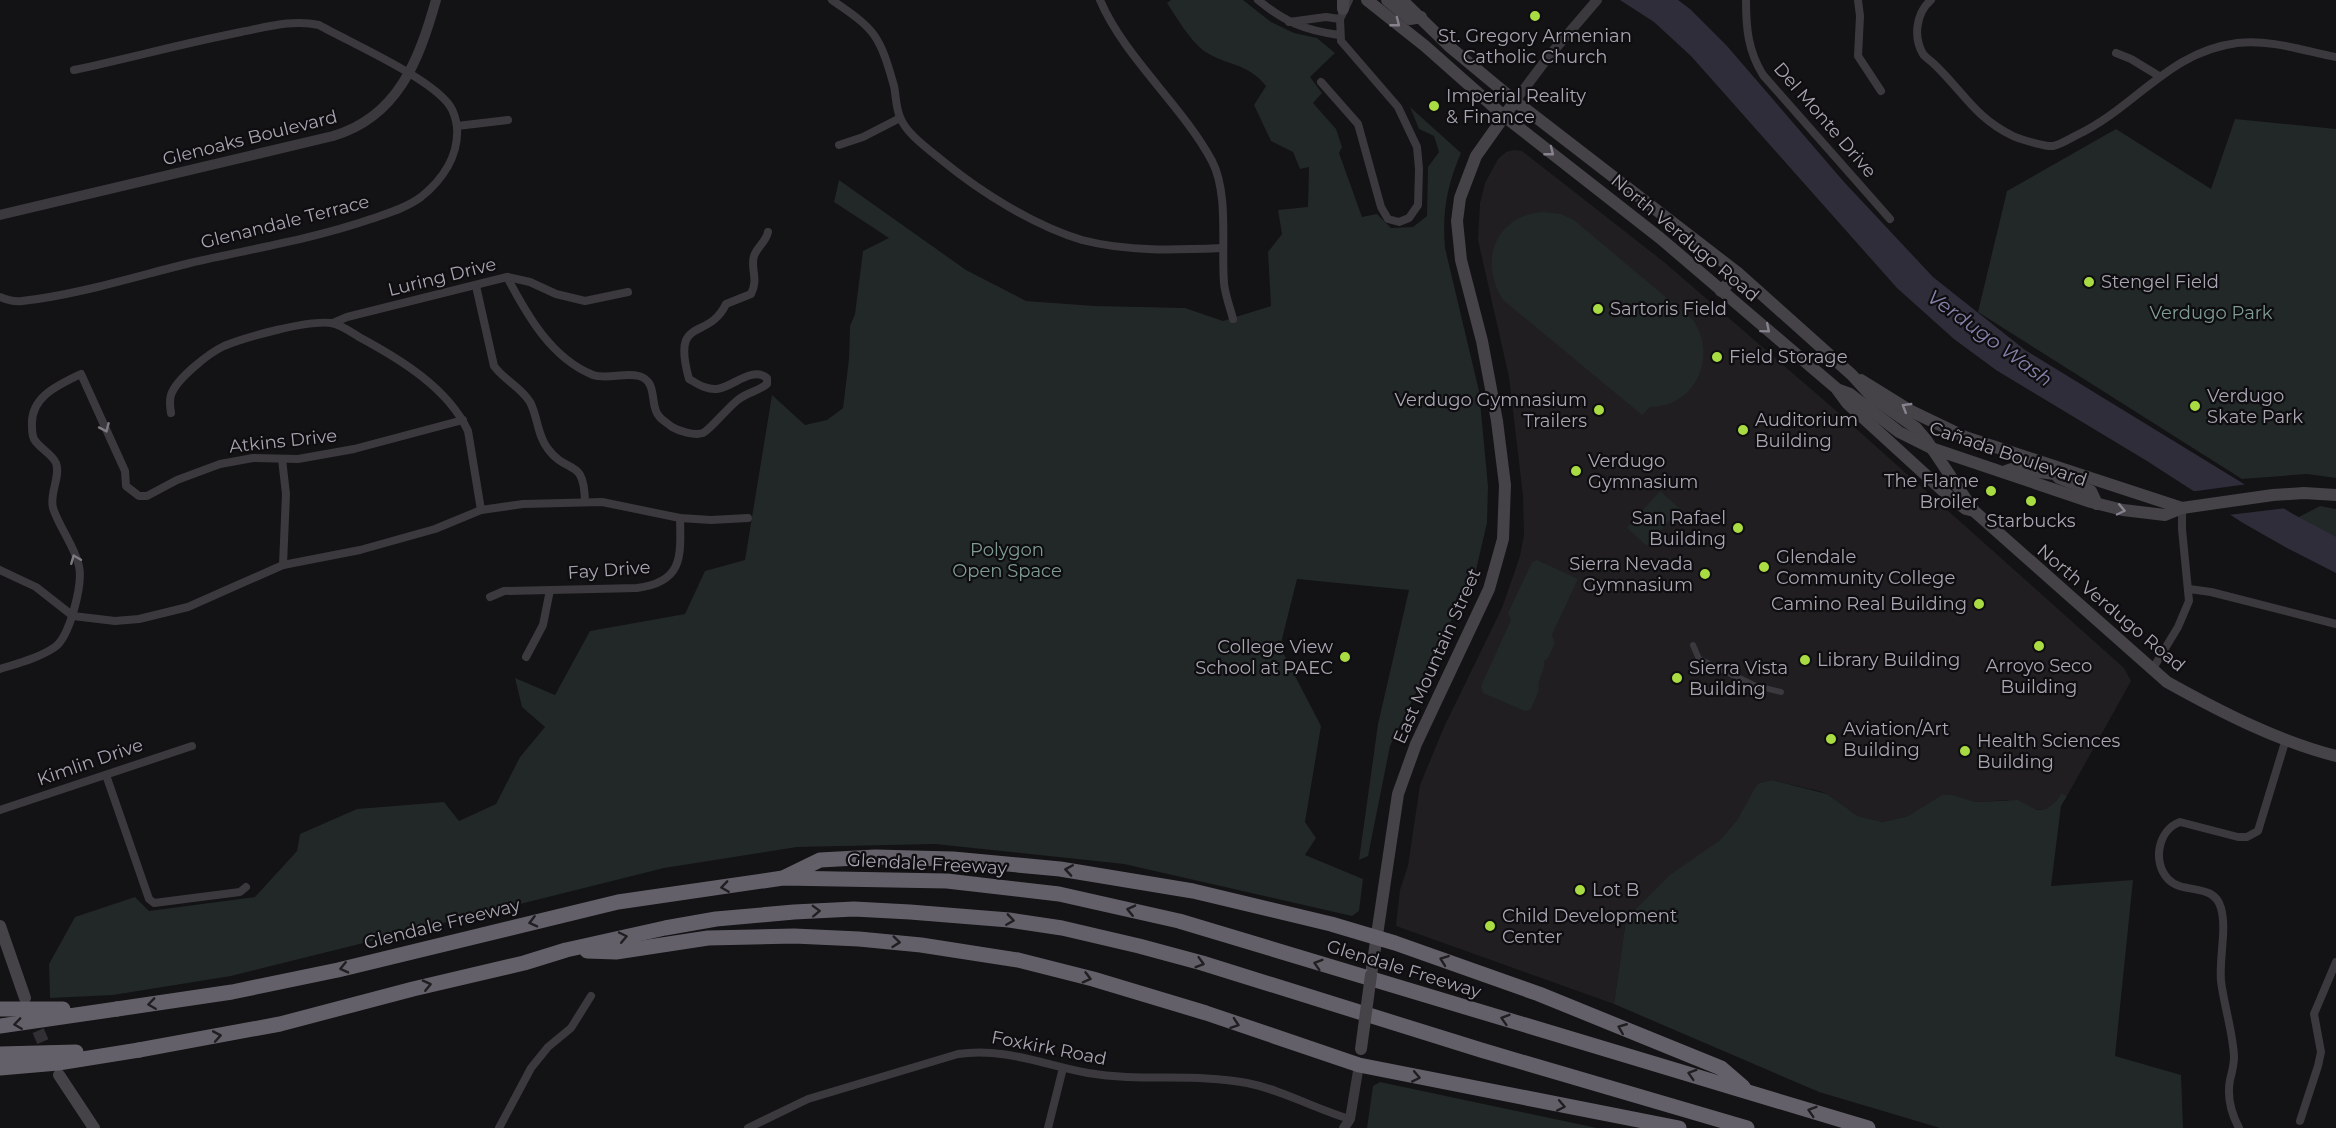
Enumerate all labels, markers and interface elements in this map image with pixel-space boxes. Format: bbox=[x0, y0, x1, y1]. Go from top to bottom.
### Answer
marker: St. Gregory Armenian Catholic Church bbox=[1528, 9, 1542, 23]
one-way arrow bbox=[1389, 16, 1400, 27]
place label: St. Gregory Armenian Catholic Church bbox=[1438, 25, 1632, 68]
street label: Del Monte Drive bbox=[1769, 58, 1881, 182]
place label: Imperial Reality & Finance bbox=[1446, 85, 1586, 128]
marker: Imperial Reality & Finance bbox=[1427, 99, 1441, 113]
street label: Glenoaks Boulevard bbox=[160, 106, 340, 170]
one-way arrow bbox=[1543, 145, 1554, 156]
street label: North Verdugo Road bbox=[1606, 170, 1764, 306]
street label: Glenandale Terrace bbox=[198, 190, 372, 254]
street label: Luring Drive bbox=[386, 253, 499, 301]
place label: Stengel Field bbox=[2101, 271, 2219, 293]
marker: Stengel Field bbox=[2082, 275, 2096, 289]
water label: Verdugo Wash bbox=[1923, 285, 2057, 391]
place label: Sartoris Field bbox=[1610, 298, 1727, 320]
marker: Sartoris Field bbox=[1591, 302, 1605, 316]
park label: Verdugo Park bbox=[2149, 302, 2273, 324]
one-way arrow bbox=[1759, 322, 1770, 333]
place label: Field Storage bbox=[1729, 346, 1848, 368]
marker: Field Storage bbox=[1710, 350, 1724, 364]
place label: Verdugo Skate Park bbox=[2207, 385, 2303, 428]
place label: Verdugo Gymnasium Trailers bbox=[1395, 389, 1587, 432]
marker: Verdugo Skate Park bbox=[2188, 399, 2202, 413]
marker: Verdugo Gymnasium Trailers bbox=[1592, 403, 1606, 417]
one-way arrow bbox=[1902, 403, 1912, 415]
place label: Auditorium Building bbox=[1755, 409, 1858, 452]
street label: Cañada Boulevard bbox=[1926, 417, 2090, 491]
one-way arrow bbox=[98, 421, 110, 432]
marker: Auditorium Building bbox=[1736, 423, 1750, 437]
street label: Atkins Drive bbox=[228, 424, 338, 458]
place label: Verdugo Gymnasium bbox=[1588, 450, 1698, 493]
marker: Verdugo Gymnasium bbox=[1569, 464, 1583, 478]
place label: The Flame Broiler bbox=[1884, 470, 1979, 513]
marker: The Flame Broiler bbox=[1984, 484, 1998, 498]
marker: Starbucks bbox=[2024, 494, 2038, 508]
one-way arrow bbox=[2116, 502, 2126, 515]
place label: San Rafael Building bbox=[1632, 507, 1726, 550]
place label: Starbucks bbox=[1986, 510, 2076, 532]
marker: San Rafael Building bbox=[1731, 521, 1745, 535]
park label: Polygon Open Space bbox=[952, 539, 1062, 582]
street label: North Verdugo Road bbox=[2032, 540, 2190, 676]
place label: Glendale Community College bbox=[1776, 546, 1955, 589]
place label: Sierra Nevada Gymnasium bbox=[1569, 553, 1693, 596]
one-way arrow bbox=[70, 554, 82, 565]
street label: Fay Drive bbox=[567, 556, 651, 584]
marker: Glendale Community College bbox=[1757, 560, 1771, 574]
street label: East Mountain Street bbox=[1388, 565, 1486, 747]
marker: Sierra Nevada Gymnasium bbox=[1698, 567, 1712, 581]
place label: Camino Real Building bbox=[1771, 593, 1967, 615]
marker: Camino Real Building bbox=[1972, 597, 1986, 611]
place label: College View School at PAEC bbox=[1195, 636, 1333, 679]
marker: Arroyo Seco Building bbox=[2032, 639, 2046, 653]
place label: Library Building bbox=[1817, 649, 1960, 671]
marker: College View School at PAEC bbox=[1338, 650, 1352, 664]
marker: Library Building bbox=[1798, 653, 1812, 667]
place label: Arroyo Seco Building bbox=[1986, 655, 2092, 698]
place label: Sierra Vista Building bbox=[1689, 657, 1788, 700]
marker: Sierra Vista Building bbox=[1670, 671, 1684, 685]
place label: Aviation/Art Building bbox=[1843, 718, 1949, 761]
place label: Health Sciences Building bbox=[1977, 730, 2121, 773]
marker: Aviation/Art Building bbox=[1824, 732, 1838, 746]
street label: Kimlin Drive bbox=[34, 734, 146, 790]
marker: Health Sciences Building bbox=[1958, 744, 1972, 758]
street label: Glendale Freeway bbox=[846, 849, 1008, 879]
one-way arrow bbox=[1064, 865, 1073, 877]
place label: Lot B bbox=[1592, 879, 1639, 901]
one-way arrow bbox=[720, 880, 729, 892]
marker: Lot B bbox=[1573, 883, 1587, 897]
street label: Glendale Freeway bbox=[362, 894, 523, 954]
one-way arrow bbox=[811, 904, 820, 917]
one-way arrow bbox=[1126, 904, 1136, 917]
place label: Child Development Center bbox=[1502, 905, 1677, 948]
one-way arrow bbox=[1005, 914, 1015, 926]
one-way arrow bbox=[529, 915, 539, 928]
marker: Child Development Center bbox=[1483, 919, 1497, 933]
one-way arrow bbox=[618, 931, 628, 944]
one-way arrow bbox=[891, 935, 900, 948]
street label: Glendale Freeway bbox=[1324, 935, 1484, 1003]
one-way arrow bbox=[1195, 955, 1205, 968]
one-way arrow bbox=[1439, 955, 1450, 968]
one-way arrow bbox=[1313, 959, 1324, 971]
one-way arrow bbox=[339, 961, 349, 974]
one-way arrow bbox=[1082, 970, 1092, 983]
one-way arrow bbox=[422, 980, 432, 993]
one-way arrow bbox=[148, 997, 157, 1009]
one-way arrow bbox=[1500, 1014, 1511, 1026]
one-way arrow bbox=[1229, 1016, 1240, 1029]
one-way arrow bbox=[13, 1017, 23, 1029]
one-way arrow bbox=[1617, 1023, 1628, 1035]
street label: Foxkirk Road bbox=[990, 1026, 1108, 1070]
one-way arrow bbox=[212, 1030, 221, 1042]
one-way arrow bbox=[1687, 1069, 1698, 1081]
one-way arrow bbox=[1411, 1070, 1421, 1083]
one-way arrow bbox=[1556, 1099, 1566, 1112]
one-way arrow bbox=[1807, 1106, 1818, 1118]

